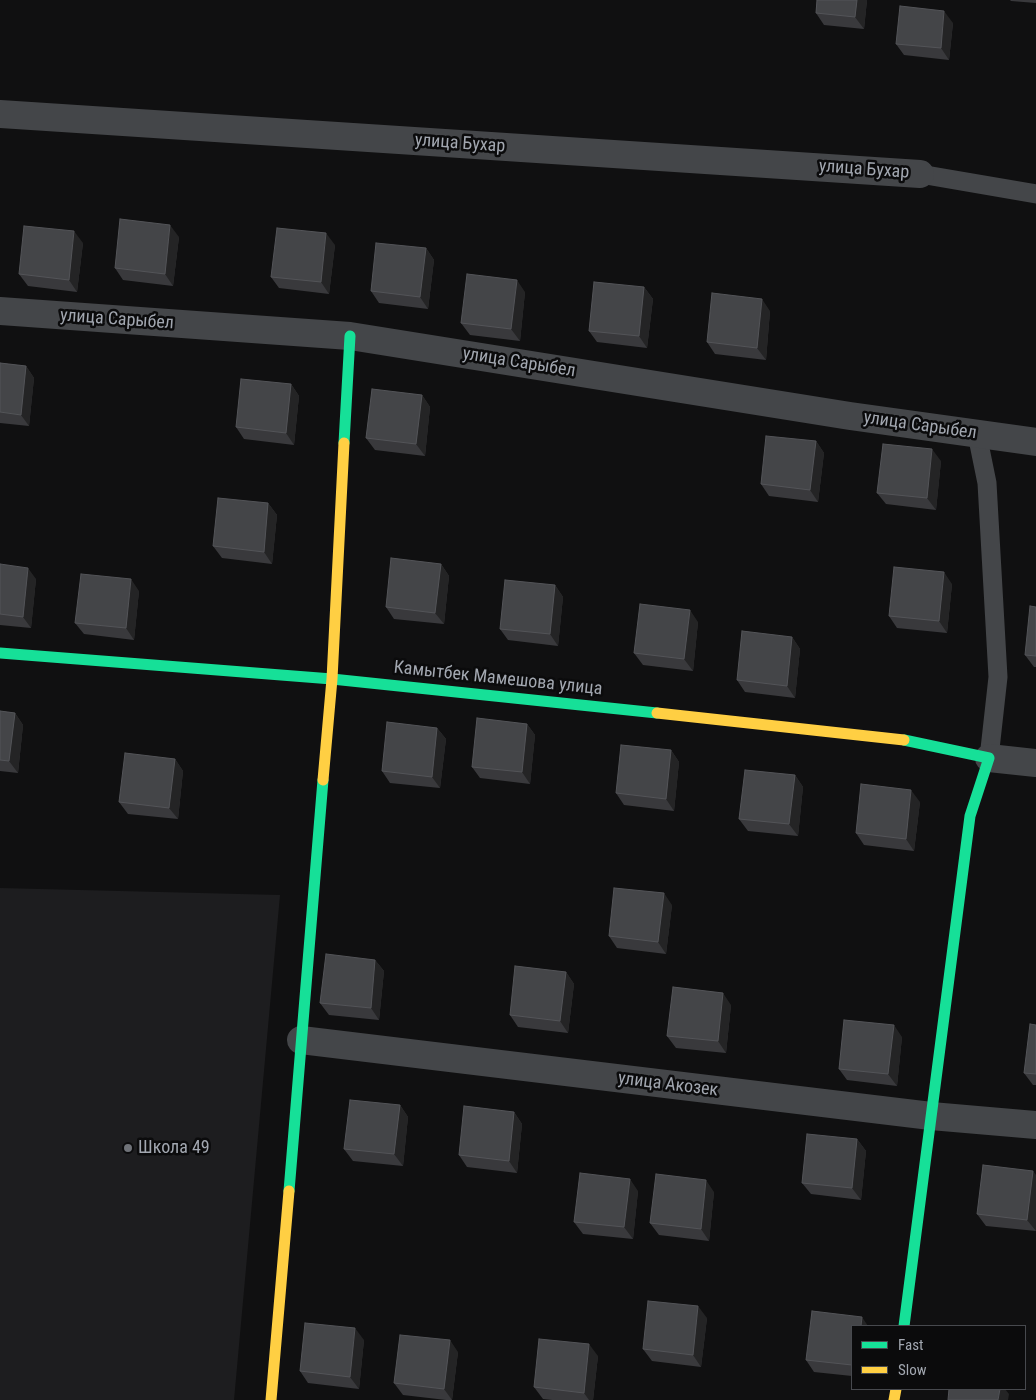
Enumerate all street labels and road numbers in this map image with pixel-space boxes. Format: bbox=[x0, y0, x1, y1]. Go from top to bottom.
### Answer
street label: улица Бухар bbox=[414, 130, 506, 158]
street label: улица Бухар bbox=[818, 156, 910, 184]
street label: улица Сарыбел bbox=[59, 305, 175, 335]
street label: улица Сарыбел bbox=[461, 343, 577, 383]
street label: улица Сарыбел bbox=[862, 407, 978, 445]
street label: Камытбек Мамешова улица bbox=[393, 657, 603, 701]
street label: улица Акозек bbox=[617, 1068, 719, 1102]

